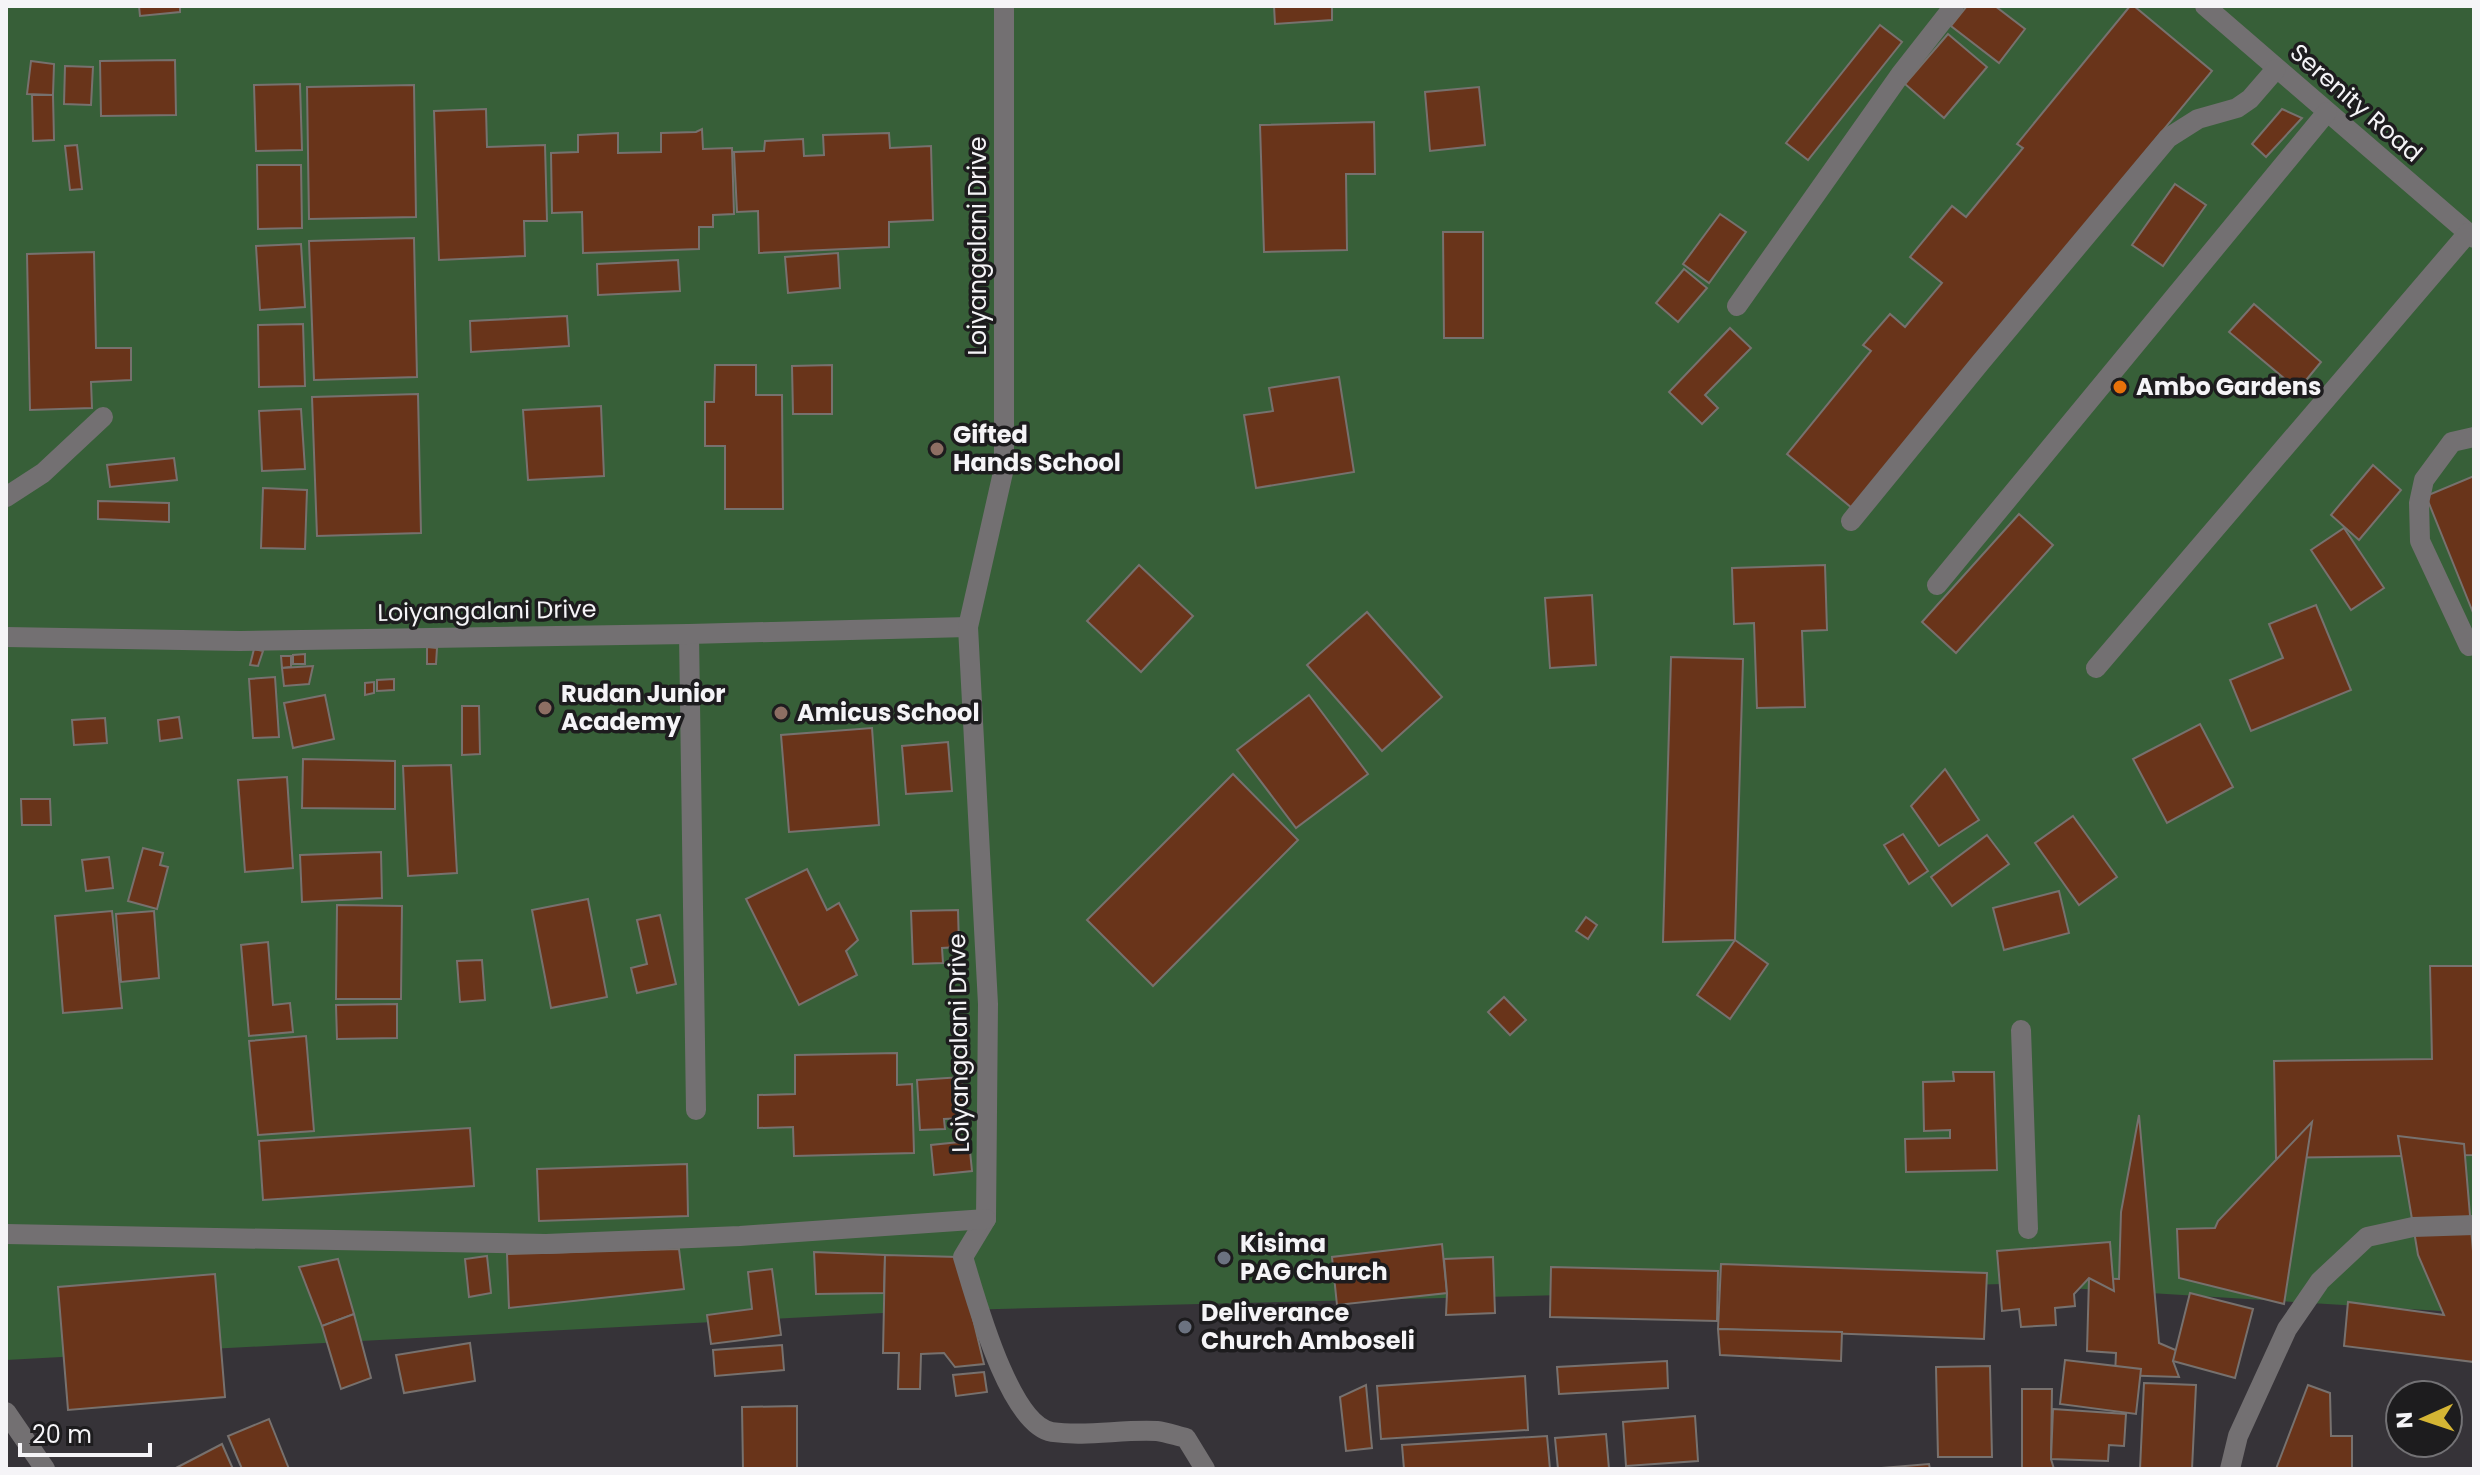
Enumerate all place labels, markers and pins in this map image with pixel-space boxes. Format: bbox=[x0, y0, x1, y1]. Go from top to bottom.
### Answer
place label: Ambo Gardens bbox=[2136, 370, 2321, 403]
marker: Ambo Gardens bbox=[2111, 378, 2129, 396]
place label: Gifted Hands School bbox=[953, 418, 1121, 479]
marker: Gifted Hands School bbox=[928, 440, 946, 458]
place label: Rudan Junior Academy bbox=[561, 677, 726, 738]
place label: Amicus School bbox=[797, 696, 979, 729]
marker: Rudan Junior Academy bbox=[536, 699, 554, 717]
marker: Amicus School bbox=[772, 704, 790, 722]
place label: Kisima PAG Church bbox=[1240, 1227, 1388, 1288]
marker: Kisima PAG Church bbox=[1215, 1249, 1233, 1267]
place label: Deliverance Church Amboseli bbox=[1201, 1296, 1415, 1357]
marker: Deliverance Church Amboseli bbox=[1176, 1318, 1194, 1336]

